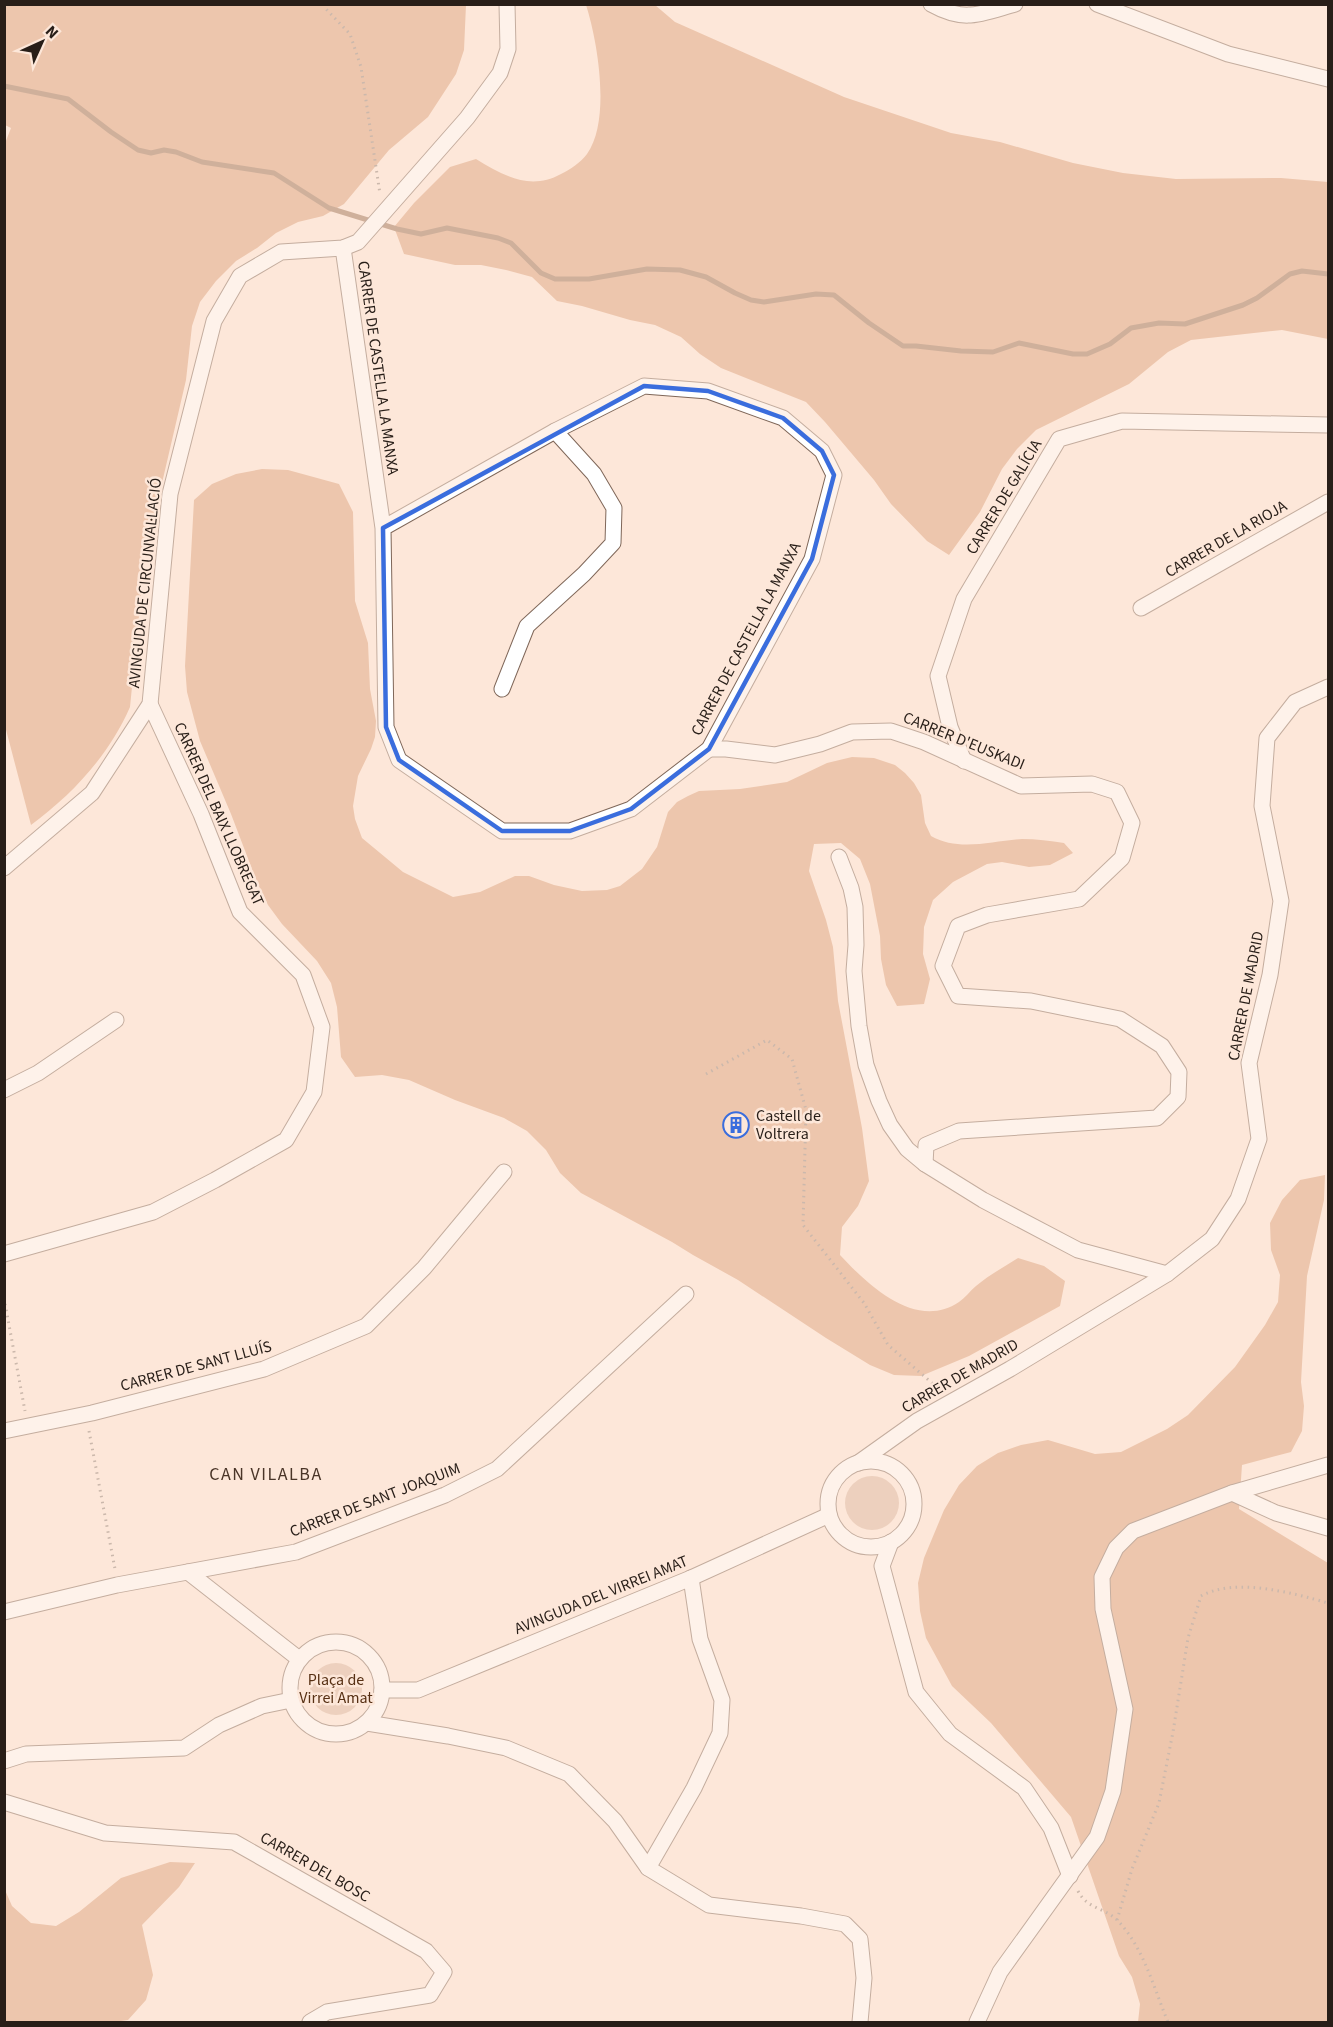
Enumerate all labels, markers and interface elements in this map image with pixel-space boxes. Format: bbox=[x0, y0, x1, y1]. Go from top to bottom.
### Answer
north arrow bbox=[12, 12, 72, 72]
text: N bbox=[40, 21, 63, 44]
street label: CARRER DE CASTELLA LA MANXA bbox=[352, 259, 404, 477]
street label: CARRER DE GALÍCIA bbox=[961, 435, 1047, 559]
street label: AVINGUDA DE CIRCUNVAL·LACIÓ bbox=[123, 477, 167, 689]
street label: CARRER DE LA RIOJA bbox=[1161, 495, 1291, 583]
street label: CARRER DE CASTELLA LA MANXA bbox=[686, 538, 807, 740]
street label: CARRER D'EUSKADI bbox=[900, 707, 1028, 775]
street label: CARRER DEL BAIX LLOBREGAT bbox=[169, 719, 270, 910]
street label: CARRER DE MADRID bbox=[1223, 929, 1269, 1063]
place label: Castell de Voltrera bbox=[756, 1105, 821, 1145]
building icon: Castell de Voltrera bbox=[721, 1110, 751, 1140]
street label: CARRER DE MADRID bbox=[898, 1334, 1023, 1418]
street label: CARRER DE SANT LLUÍS bbox=[118, 1335, 274, 1397]
street label: CARRER DE SANT JOAQUIM bbox=[287, 1457, 463, 1543]
district label: CAN VILALBA bbox=[209, 1462, 323, 1487]
street label: AVINGUDA DEL VIRREI AMAT bbox=[511, 1550, 692, 1640]
park label: Plaça de Virrei Amat bbox=[299, 1669, 373, 1709]
street label: CARRER DEL BOSC bbox=[256, 1827, 374, 1907]

